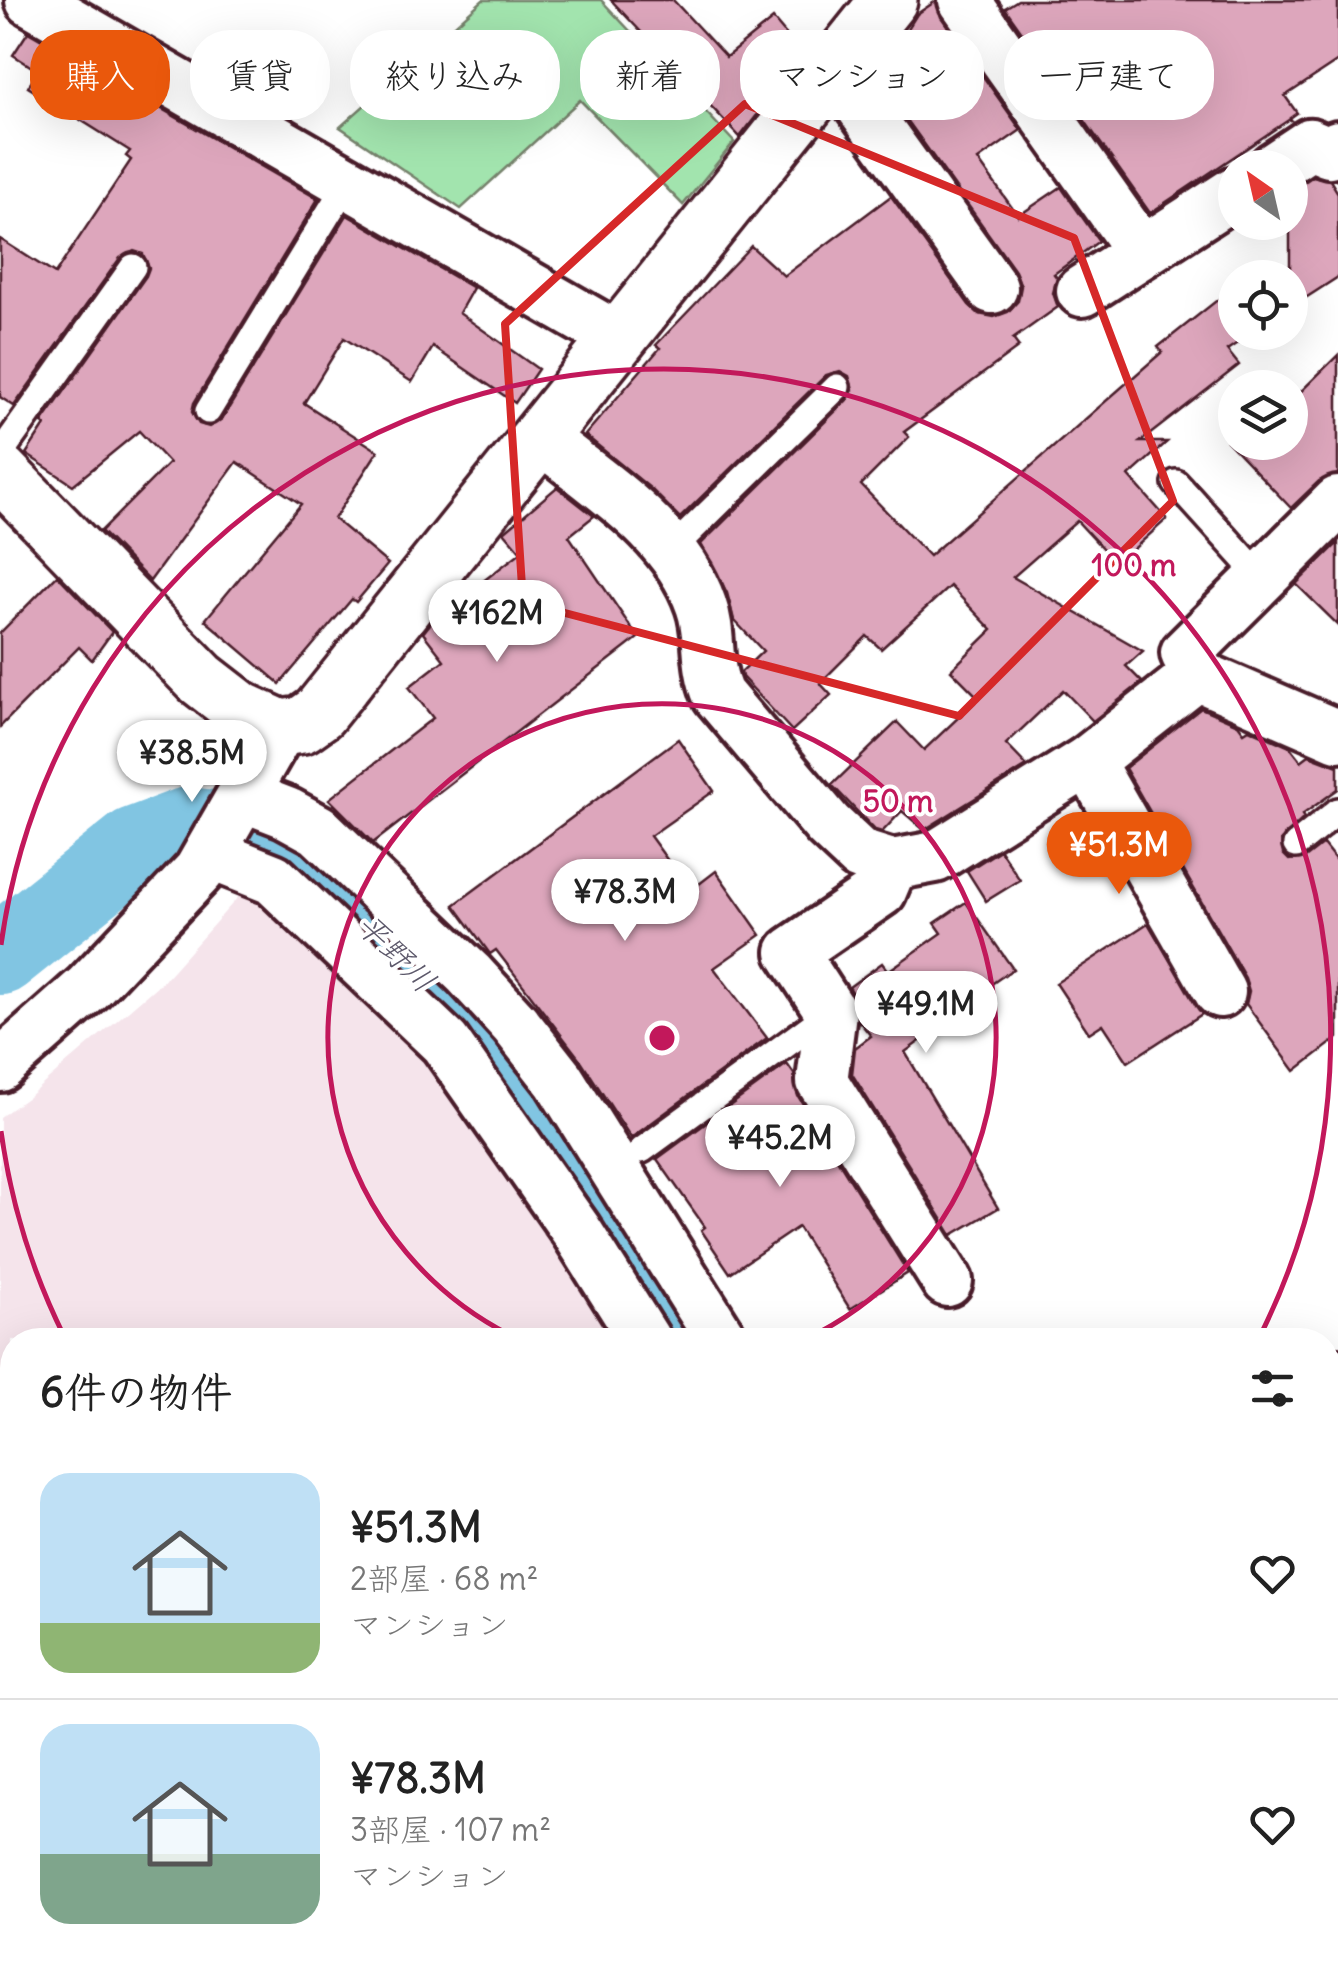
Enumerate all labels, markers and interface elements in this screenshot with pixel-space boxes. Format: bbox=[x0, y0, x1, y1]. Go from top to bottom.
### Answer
chip: 購入 bbox=[30, 30, 170, 120]
chip: 賃貸 bbox=[190, 30, 330, 120]
chip: 絞り込み bbox=[350, 30, 560, 120]
chip: 新着 bbox=[580, 30, 720, 120]
chip: マンション bbox=[740, 30, 984, 120]
chip: 一戸建て bbox=[1004, 30, 1214, 120]
north arrow bbox=[1218, 150, 1308, 240]
map controls bbox=[1218, 150, 1308, 460]
button: locate bbox=[1218, 260, 1308, 350]
button: layers bbox=[1218, 370, 1308, 460]
text: 100 m bbox=[1092, 546, 1176, 584]
pin: ¥162M bbox=[427, 580, 567, 665]
text: ¥162M bbox=[450, 592, 544, 633]
pin: ¥38.5M bbox=[111, 720, 273, 805]
text: ¥38.5M bbox=[139, 732, 245, 773]
text: 50 m bbox=[863, 782, 933, 820]
pin: ¥51.3M bbox=[1038, 812, 1200, 897]
text: ¥51.3M bbox=[1069, 824, 1169, 865]
pin: ¥78.3M bbox=[544, 859, 706, 944]
text: ¥78.3M bbox=[573, 871, 677, 912]
water label: 平野川 bbox=[348, 904, 445, 1001]
pin: ¥49.1M bbox=[845, 971, 1007, 1056]
text: ¥49.1M bbox=[877, 983, 975, 1024]
centre of rings bbox=[644, 1020, 680, 1056]
pin: ¥45.2M bbox=[699, 1105, 861, 1190]
text: ¥45.2M bbox=[727, 1117, 833, 1158]
icon: filters bbox=[1245, 1361, 1300, 1416]
text: 6件の物件 bbox=[40, 1366, 232, 1418]
text: ¥51.3M bbox=[350, 1501, 482, 1553]
icon: home bbox=[120, 1513, 240, 1633]
icon: heart bbox=[1245, 1546, 1300, 1601]
text: 2部屋 · 68 m² bbox=[350, 1558, 538, 1599]
text: マンション bbox=[350, 1604, 509, 1645]
text: ¥78.3M bbox=[350, 1752, 486, 1804]
icon: home bbox=[120, 1764, 240, 1884]
icon: heart bbox=[1245, 1797, 1300, 1852]
text: 3部屋 · 107 m² bbox=[350, 1809, 551, 1850]
text: マンション bbox=[350, 1855, 509, 1896]

